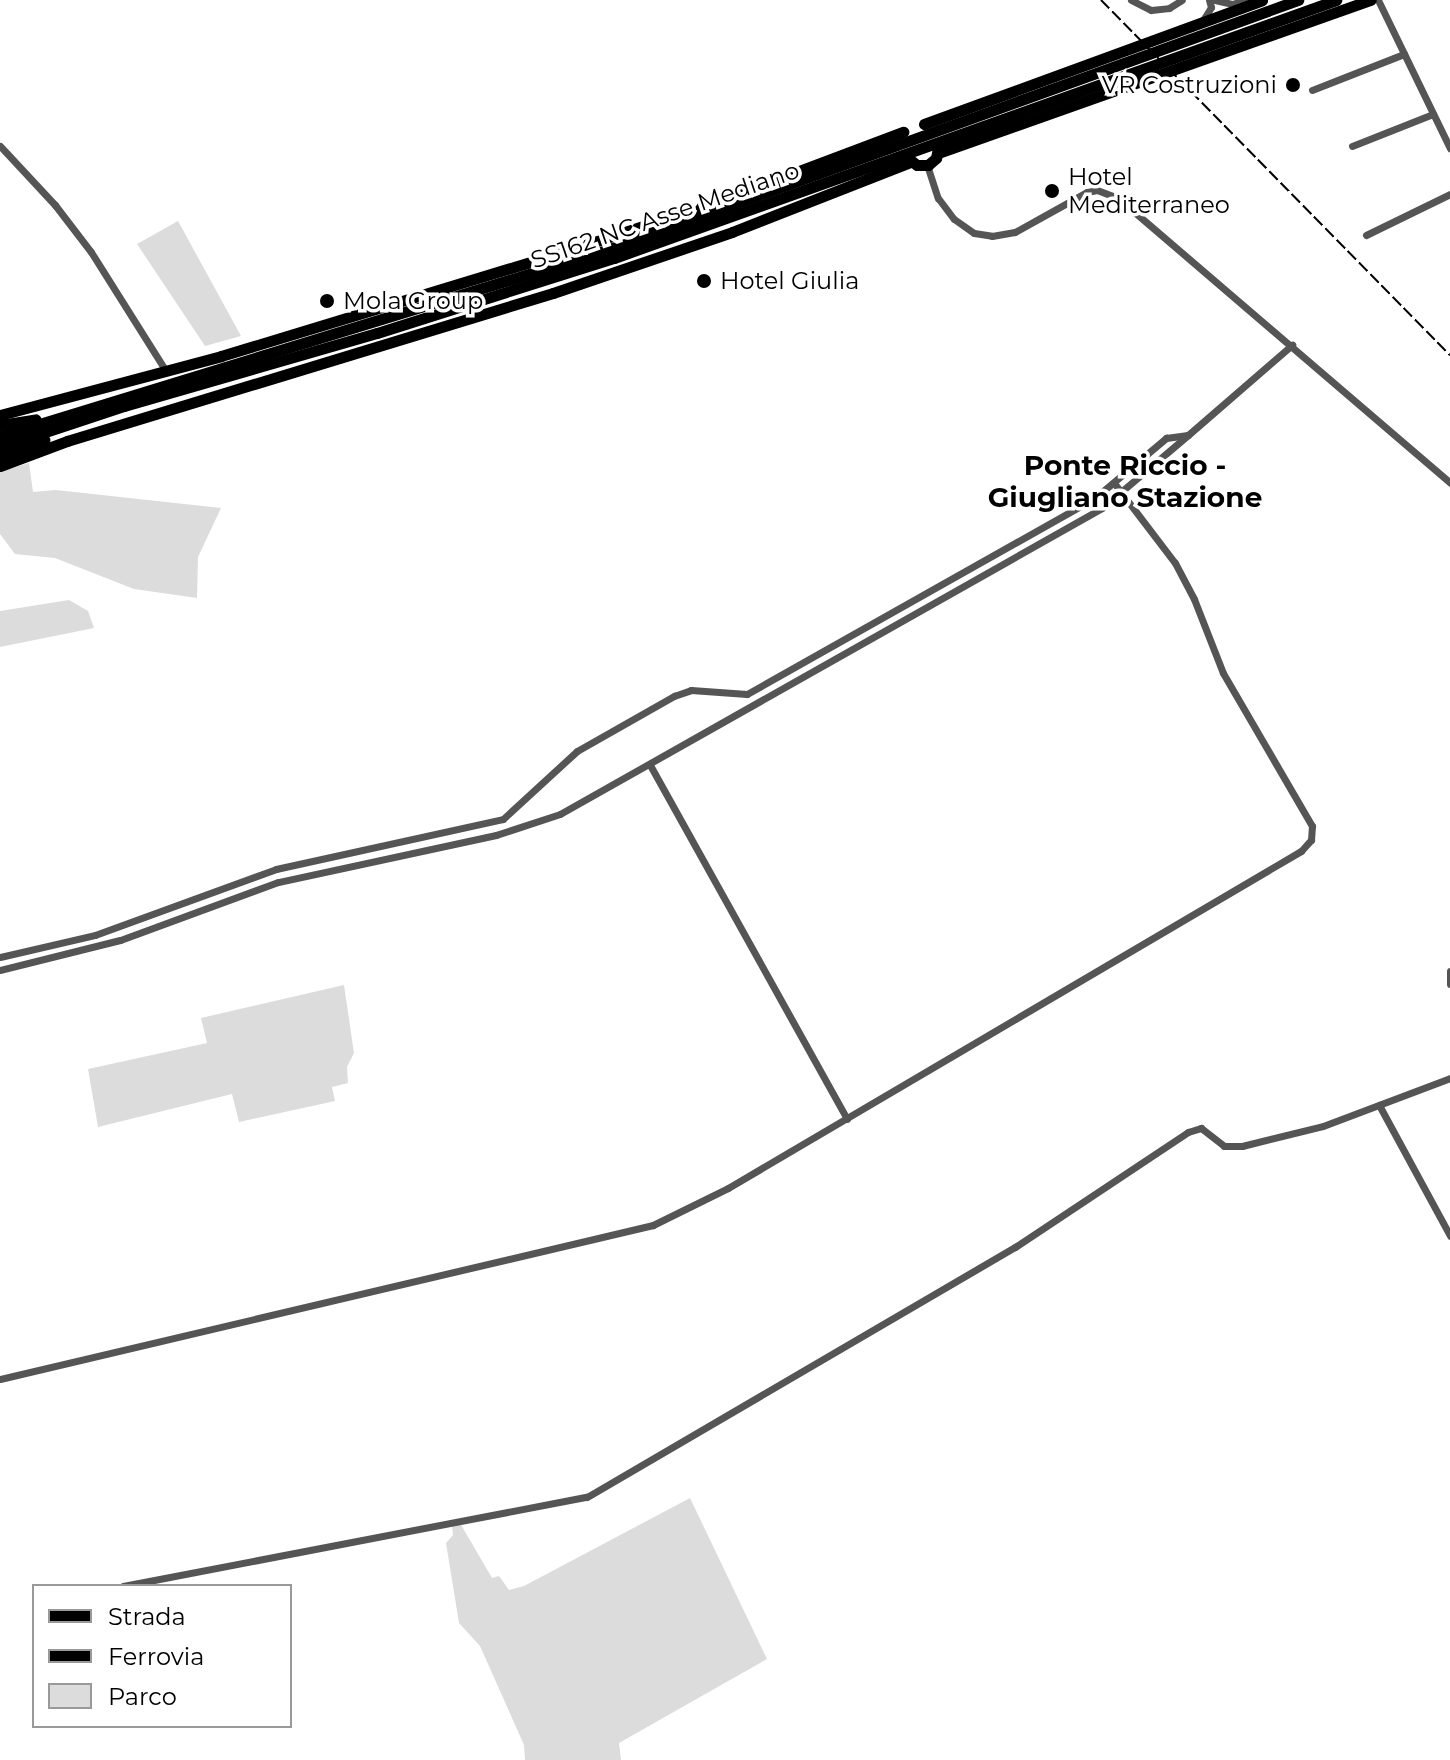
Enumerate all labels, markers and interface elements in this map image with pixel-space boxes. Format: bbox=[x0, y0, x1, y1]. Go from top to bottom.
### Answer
place label: VR Costruzioni bbox=[1102, 71, 1277, 99]
marker: VR Costruzioni bbox=[1284, 76, 1302, 94]
street label: SS162 NC Asse Mediano bbox=[527, 155, 803, 275]
place label: Hotel Mediterraneo bbox=[1068, 163, 1230, 219]
marker: Hotel Mediterraneo bbox=[1043, 182, 1061, 200]
place label: Hotel Giulia bbox=[720, 267, 859, 295]
marker: Hotel Giulia bbox=[695, 272, 713, 290]
place label: Mola Group bbox=[343, 287, 483, 315]
marker: Mola Group bbox=[318, 292, 336, 310]
district label: Ponte Riccio - Giugliano Stazione bbox=[988, 448, 1262, 514]
legend bbox=[32, 1584, 292, 1728]
text: Strada bbox=[108, 1602, 186, 1631]
text: Ferrovia bbox=[108, 1642, 204, 1671]
text: Parco bbox=[108, 1682, 177, 1711]

